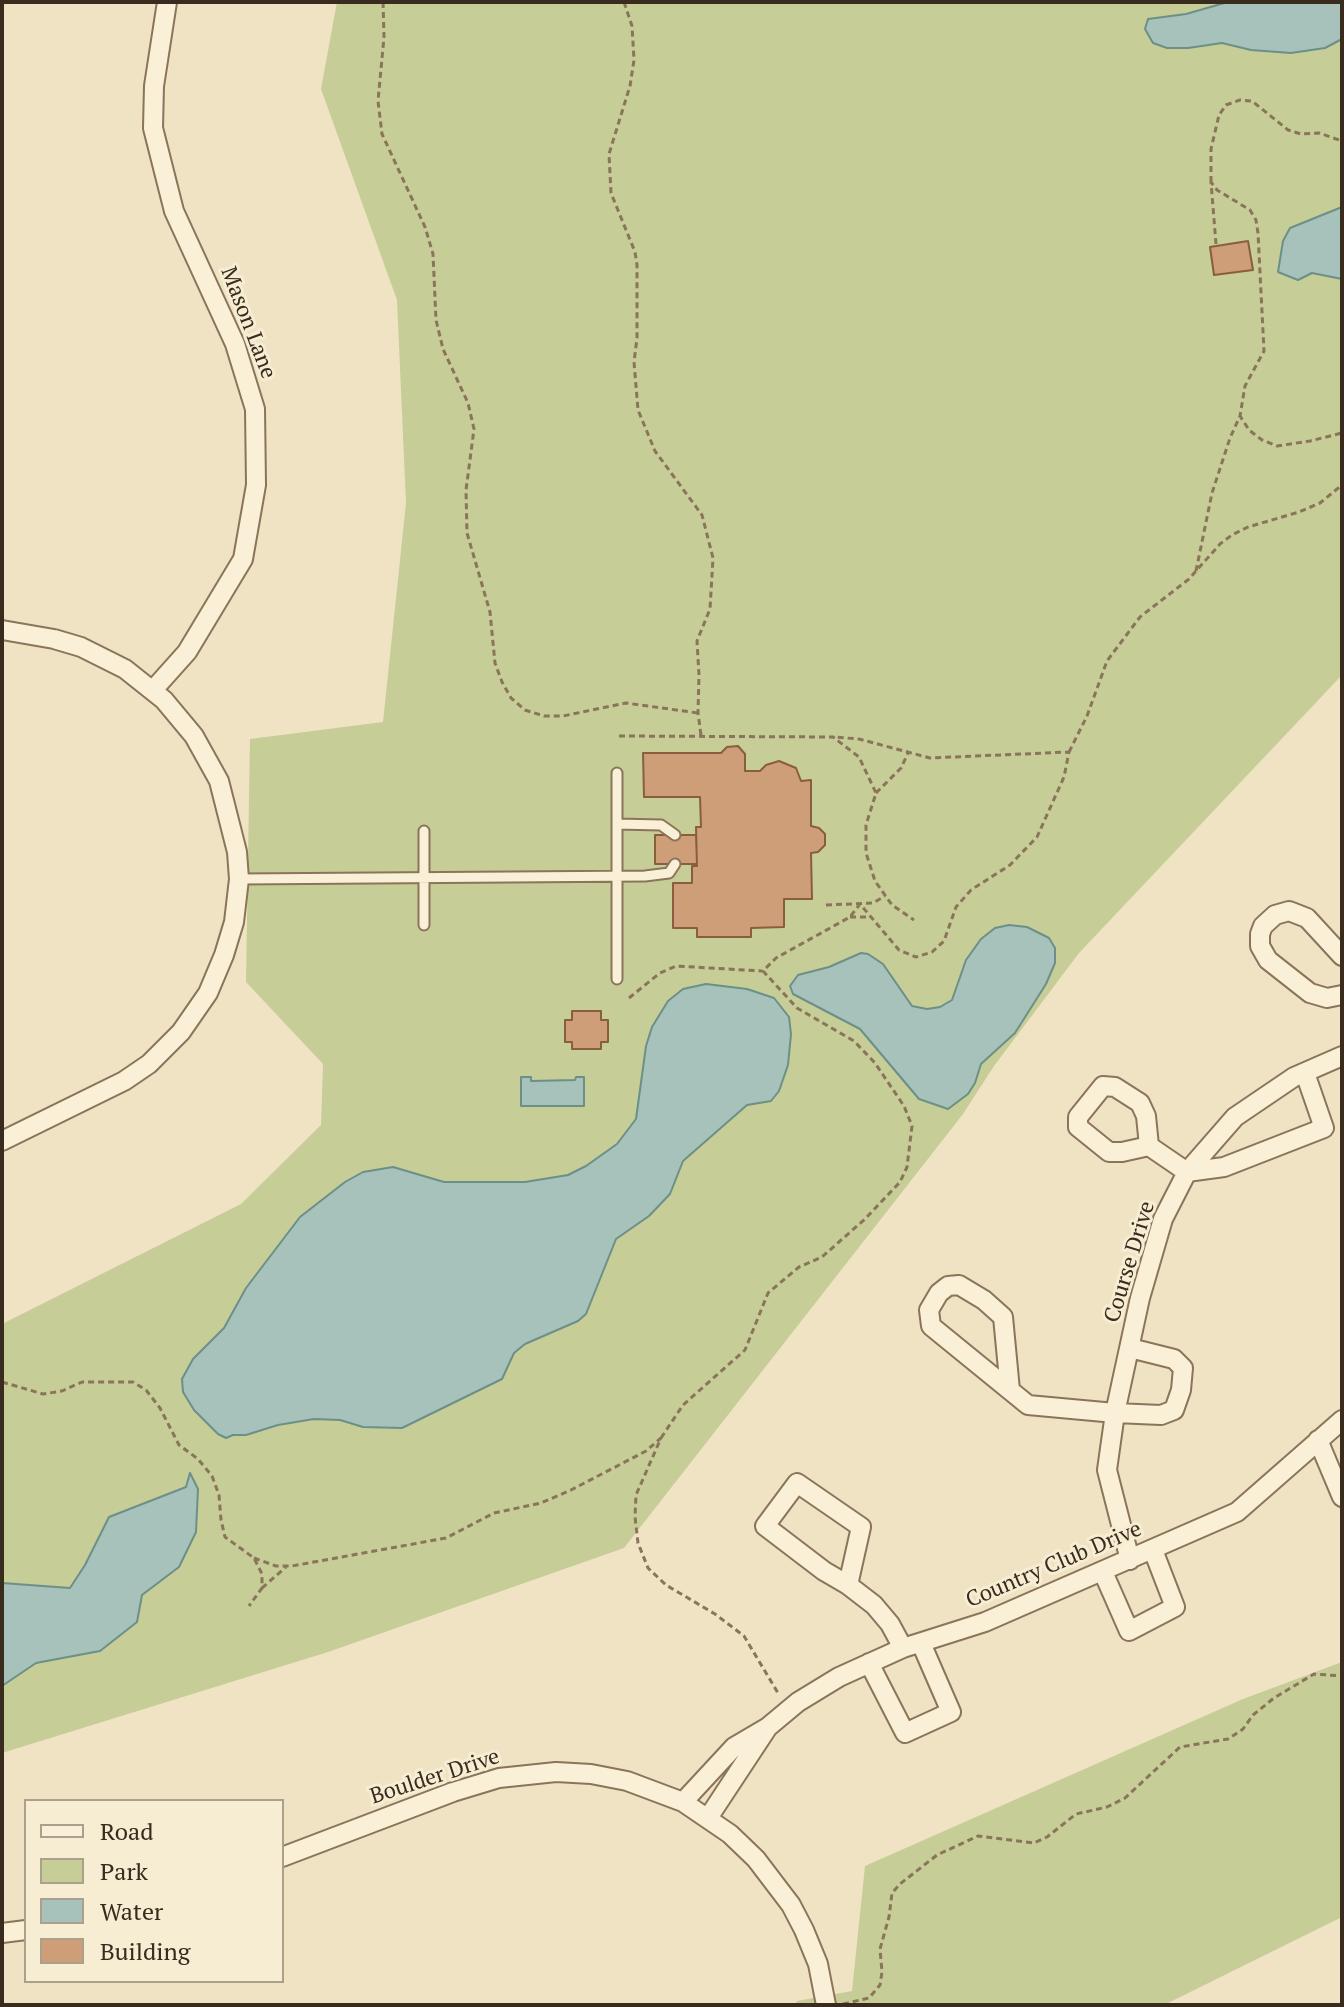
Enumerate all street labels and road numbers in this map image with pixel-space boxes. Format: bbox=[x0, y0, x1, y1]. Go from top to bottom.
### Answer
street label: Mason Lane bbox=[215, 263, 281, 383]
street label: Course Drive bbox=[1099, 1198, 1161, 1326]
street label: Country Club Drive bbox=[962, 1516, 1146, 1614]
street label: Boulder Drive bbox=[367, 1744, 503, 1810]

